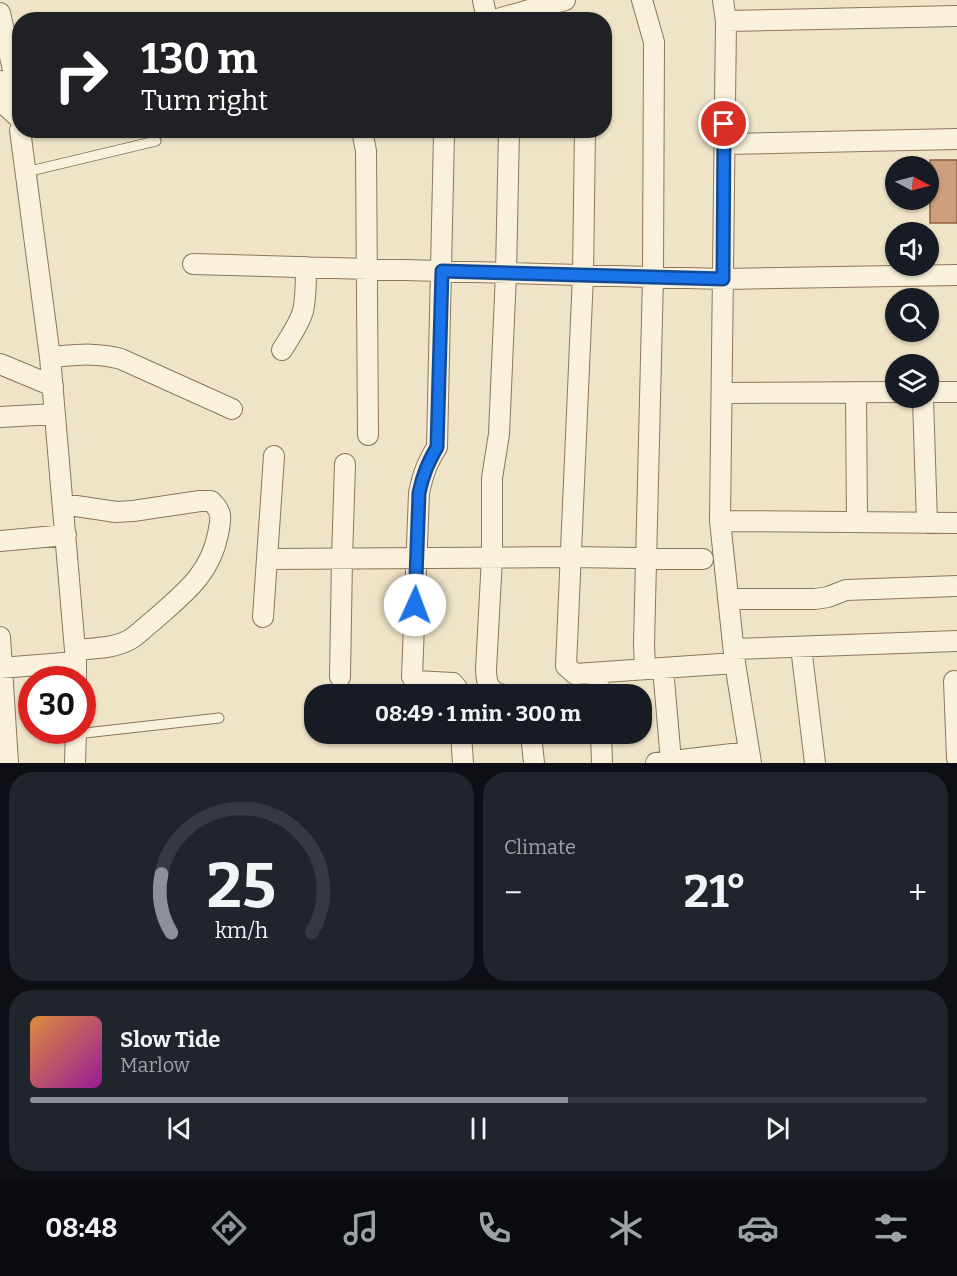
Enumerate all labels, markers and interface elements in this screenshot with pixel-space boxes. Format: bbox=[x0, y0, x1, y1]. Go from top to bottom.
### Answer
text: 130 m bbox=[141, 34, 258, 84]
icon: right bbox=[42, 36, 120, 114]
text: Turn right bbox=[141, 85, 268, 117]
pin bbox=[698, 98, 749, 149]
icon: arrive bbox=[707, 107, 740, 140]
north arrow bbox=[885, 156, 939, 210]
map controls bbox=[885, 156, 939, 408]
button: sound bbox=[885, 222, 939, 276]
button: search bbox=[885, 288, 939, 342]
button: layers bbox=[885, 354, 939, 408]
position arrow bbox=[383, 573, 447, 637]
speed limit sign: 30 bbox=[18, 666, 96, 744]
text: 08:49 · 1 min · 300 m bbox=[375, 700, 581, 727]
text: Climate bbox=[504, 835, 576, 859]
text: 25 bbox=[207, 849, 276, 924]
text: 21° bbox=[684, 865, 747, 919]
text: − bbox=[504, 873, 522, 913]
text: + bbox=[908, 873, 927, 913]
text: km/h bbox=[215, 919, 268, 945]
text: Slow Tide bbox=[120, 1026, 220, 1053]
text: Marlow bbox=[120, 1053, 190, 1077]
icon: previous bbox=[163, 1112, 196, 1145]
icon: pause bbox=[462, 1112, 495, 1145]
icon: next bbox=[761, 1112, 794, 1145]
icon: directions bbox=[208, 1207, 250, 1249]
icon: music bbox=[340, 1207, 382, 1249]
icon: phone bbox=[473, 1207, 515, 1249]
icon: climate bbox=[605, 1207, 647, 1249]
icon: car bbox=[737, 1207, 779, 1249]
icon: filters bbox=[870, 1207, 912, 1249]
text: 08:48 bbox=[45, 1212, 118, 1244]

